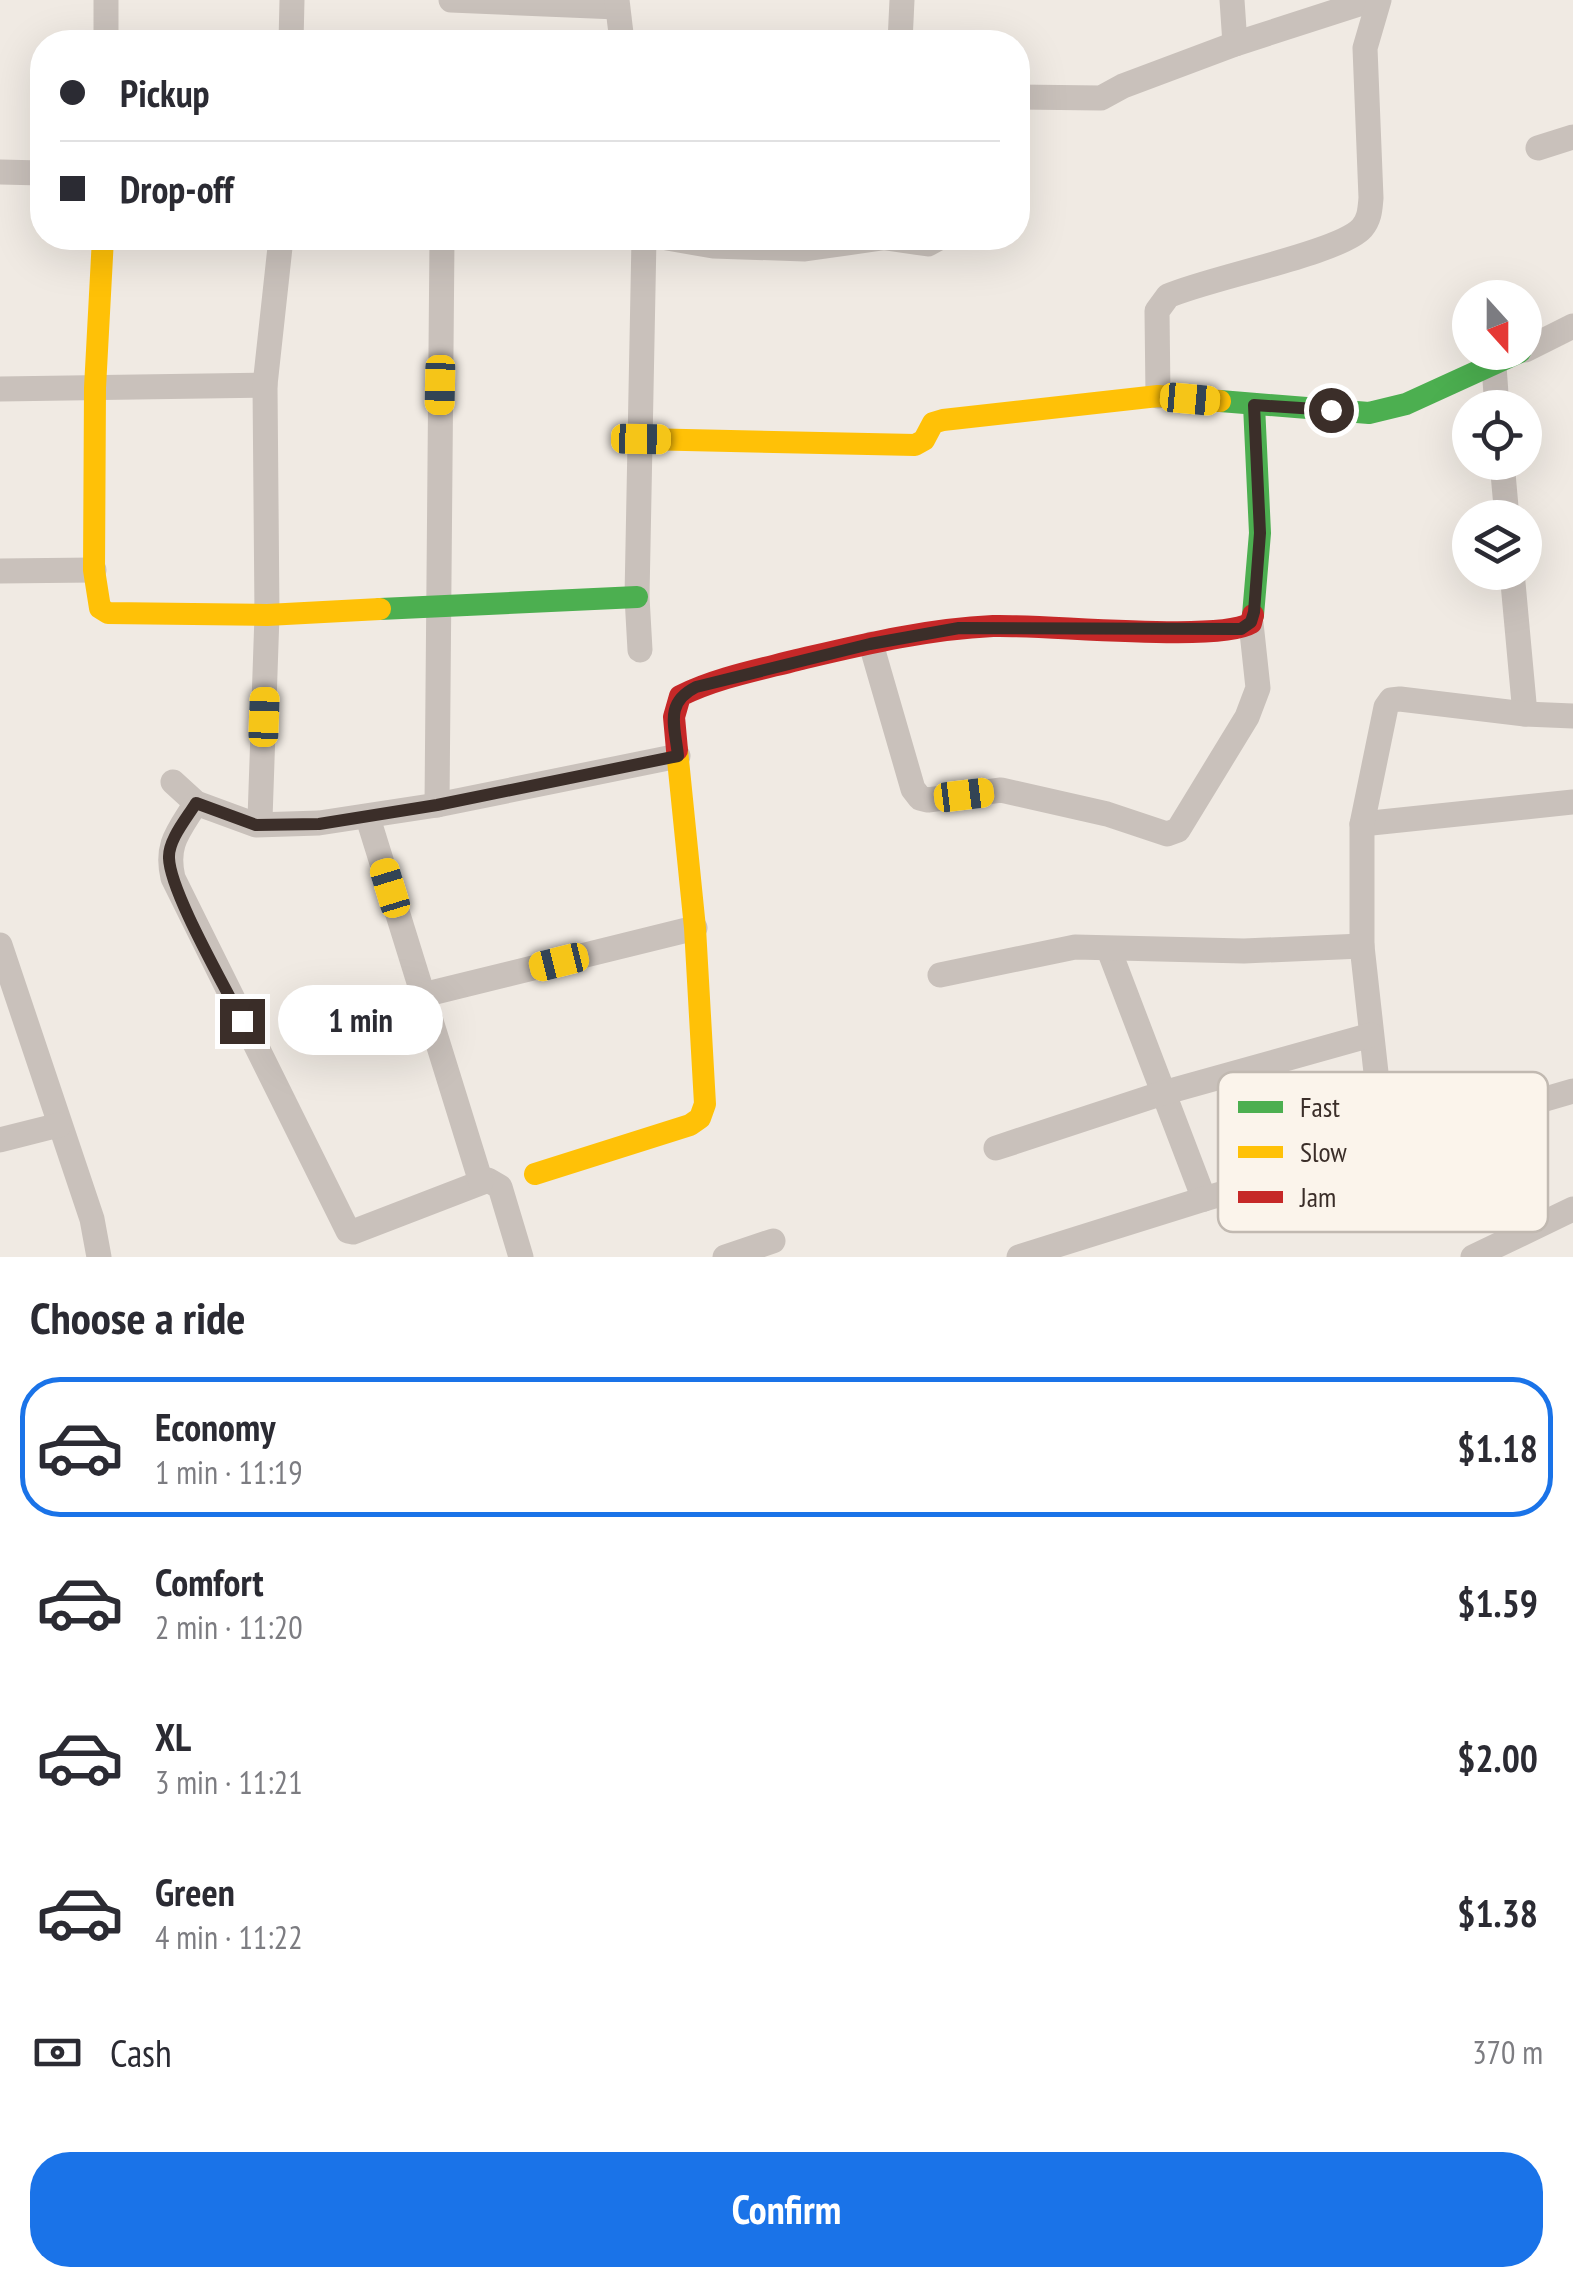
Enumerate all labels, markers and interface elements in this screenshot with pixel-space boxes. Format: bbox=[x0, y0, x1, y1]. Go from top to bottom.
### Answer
text: Pickup bbox=[120, 68, 210, 117]
text: Drop-off bbox=[120, 164, 234, 213]
north arrow bbox=[1452, 280, 1542, 370]
map controls bbox=[1452, 280, 1542, 590]
car bbox=[424, 355, 456, 415]
car bbox=[1159, 381, 1221, 417]
route start bbox=[1309, 388, 1354, 433]
button: locate bbox=[1452, 390, 1542, 480]
car bbox=[611, 423, 671, 455]
button: layers bbox=[1452, 500, 1542, 590]
car bbox=[248, 686, 280, 748]
car bbox=[932, 776, 996, 814]
car bbox=[367, 855, 413, 921]
car bbox=[526, 940, 592, 984]
callout: 1 min bbox=[277, 986, 442, 1056]
route end bbox=[220, 999, 265, 1044]
text: 1 min bbox=[328, 999, 393, 1041]
legend bbox=[1218, 1072, 1548, 1232]
text: Fast bbox=[1300, 1088, 1340, 1125]
text: Slow bbox=[1300, 1133, 1347, 1170]
text: Jam bbox=[1299, 1178, 1336, 1215]
text: Choose a ride bbox=[30, 1288, 245, 1346]
icon: car bbox=[35, 1402, 125, 1492]
text: Economy bbox=[155, 1402, 275, 1451]
text: $1.18 bbox=[1457, 1423, 1538, 1472]
text: 1 min · 11:19 bbox=[155, 1451, 303, 1493]
icon: car bbox=[35, 1557, 125, 1647]
text: Comfort bbox=[155, 1557, 264, 1606]
text: $1.59 bbox=[1457, 1578, 1538, 1627]
text: 2 min · 11:20 bbox=[155, 1606, 303, 1648]
icon: car bbox=[35, 1712, 125, 1802]
text: XL bbox=[155, 1712, 191, 1761]
text: $2.00 bbox=[1457, 1733, 1538, 1782]
text: 3 min · 11:21 bbox=[155, 1761, 303, 1803]
icon: car bbox=[35, 1867, 125, 1957]
text: Green bbox=[155, 1867, 235, 1916]
text: $1.38 bbox=[1457, 1888, 1538, 1937]
text: 4 min · 11:22 bbox=[155, 1916, 303, 1958]
icon: cash bbox=[30, 2025, 85, 2080]
text: Cash bbox=[110, 2028, 172, 2077]
text: 370 m bbox=[1472, 2031, 1543, 2073]
button: Confirm bbox=[30, 2152, 1543, 2267]

